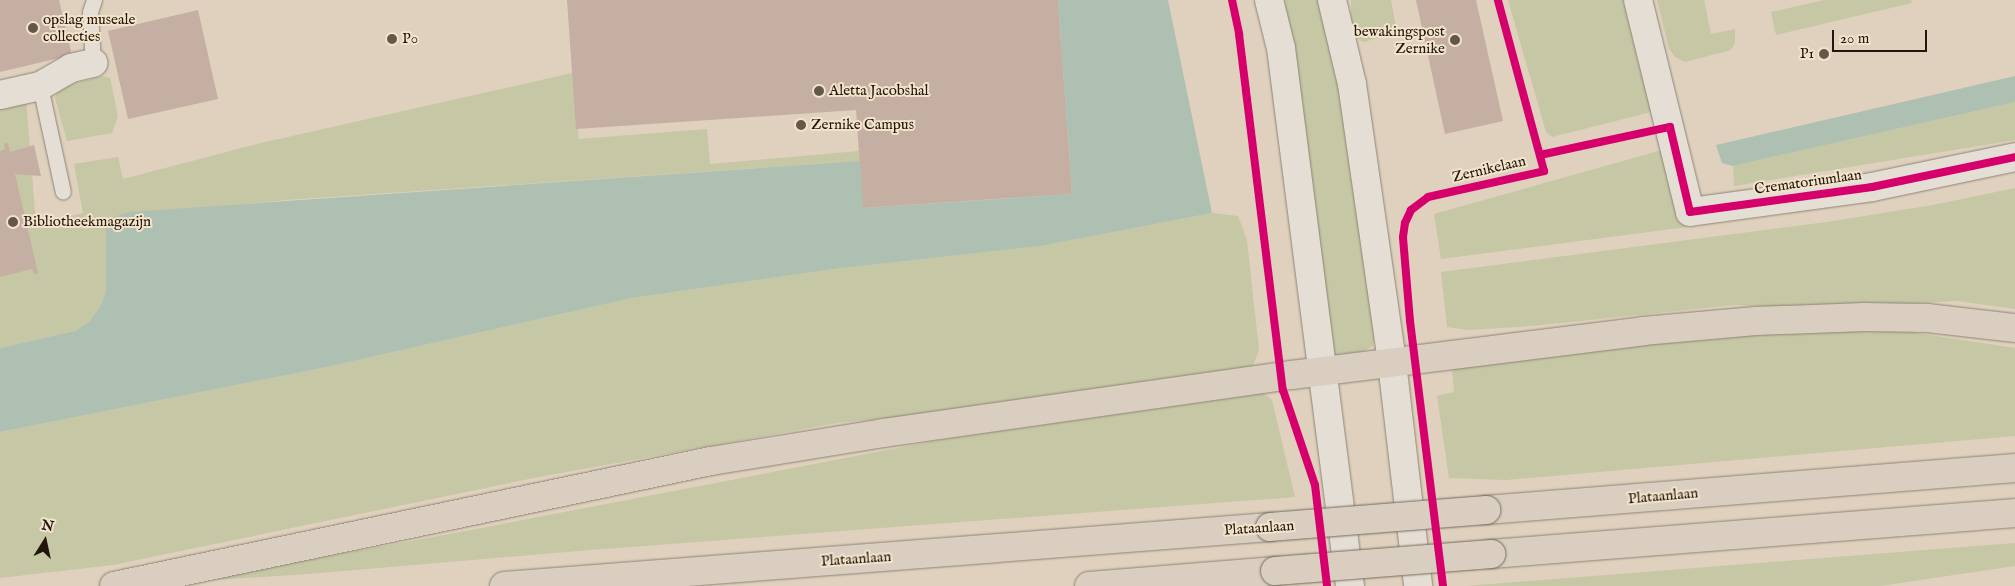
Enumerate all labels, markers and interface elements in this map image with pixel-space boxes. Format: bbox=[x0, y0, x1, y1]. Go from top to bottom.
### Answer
place label: opslag museale collecties bbox=[43, 10, 135, 45]
scale bar bbox=[1835, 20, 1930, 52]
marker: opslag museale collecties bbox=[27, 22, 39, 34]
place label: bewakingspost Zernike bbox=[1354, 22, 1445, 57]
text: 20 m bbox=[1840, 29, 1869, 48]
place label: P0 bbox=[402, 30, 418, 48]
marker: P0 bbox=[386, 33, 398, 45]
marker: bewakingspost Zernike bbox=[1449, 34, 1461, 46]
place label: P1 bbox=[1800, 45, 1814, 63]
marker: P1 bbox=[1818, 48, 1830, 60]
place label: Aletta Jacobshal bbox=[829, 82, 929, 100]
marker: Aletta Jacobshal bbox=[813, 85, 825, 97]
place label: Zernike Campus bbox=[811, 116, 914, 134]
marker: Zernike Campus bbox=[795, 119, 807, 131]
street label: Zernikelaan bbox=[1451, 152, 1527, 186]
street label: Crematoriumlaan bbox=[1753, 166, 1863, 198]
place label: Bibliotheekmagazijn bbox=[23, 213, 151, 231]
marker: Bibliotheekmagazijn bbox=[7, 216, 19, 228]
street label: Plataanlaan bbox=[1627, 484, 1699, 508]
north arrow bbox=[20, 516, 70, 566]
text: N bbox=[40, 516, 55, 536]
street label: Plataanlaan bbox=[1223, 517, 1295, 539]
street label: Plataanlaan bbox=[820, 548, 892, 570]

